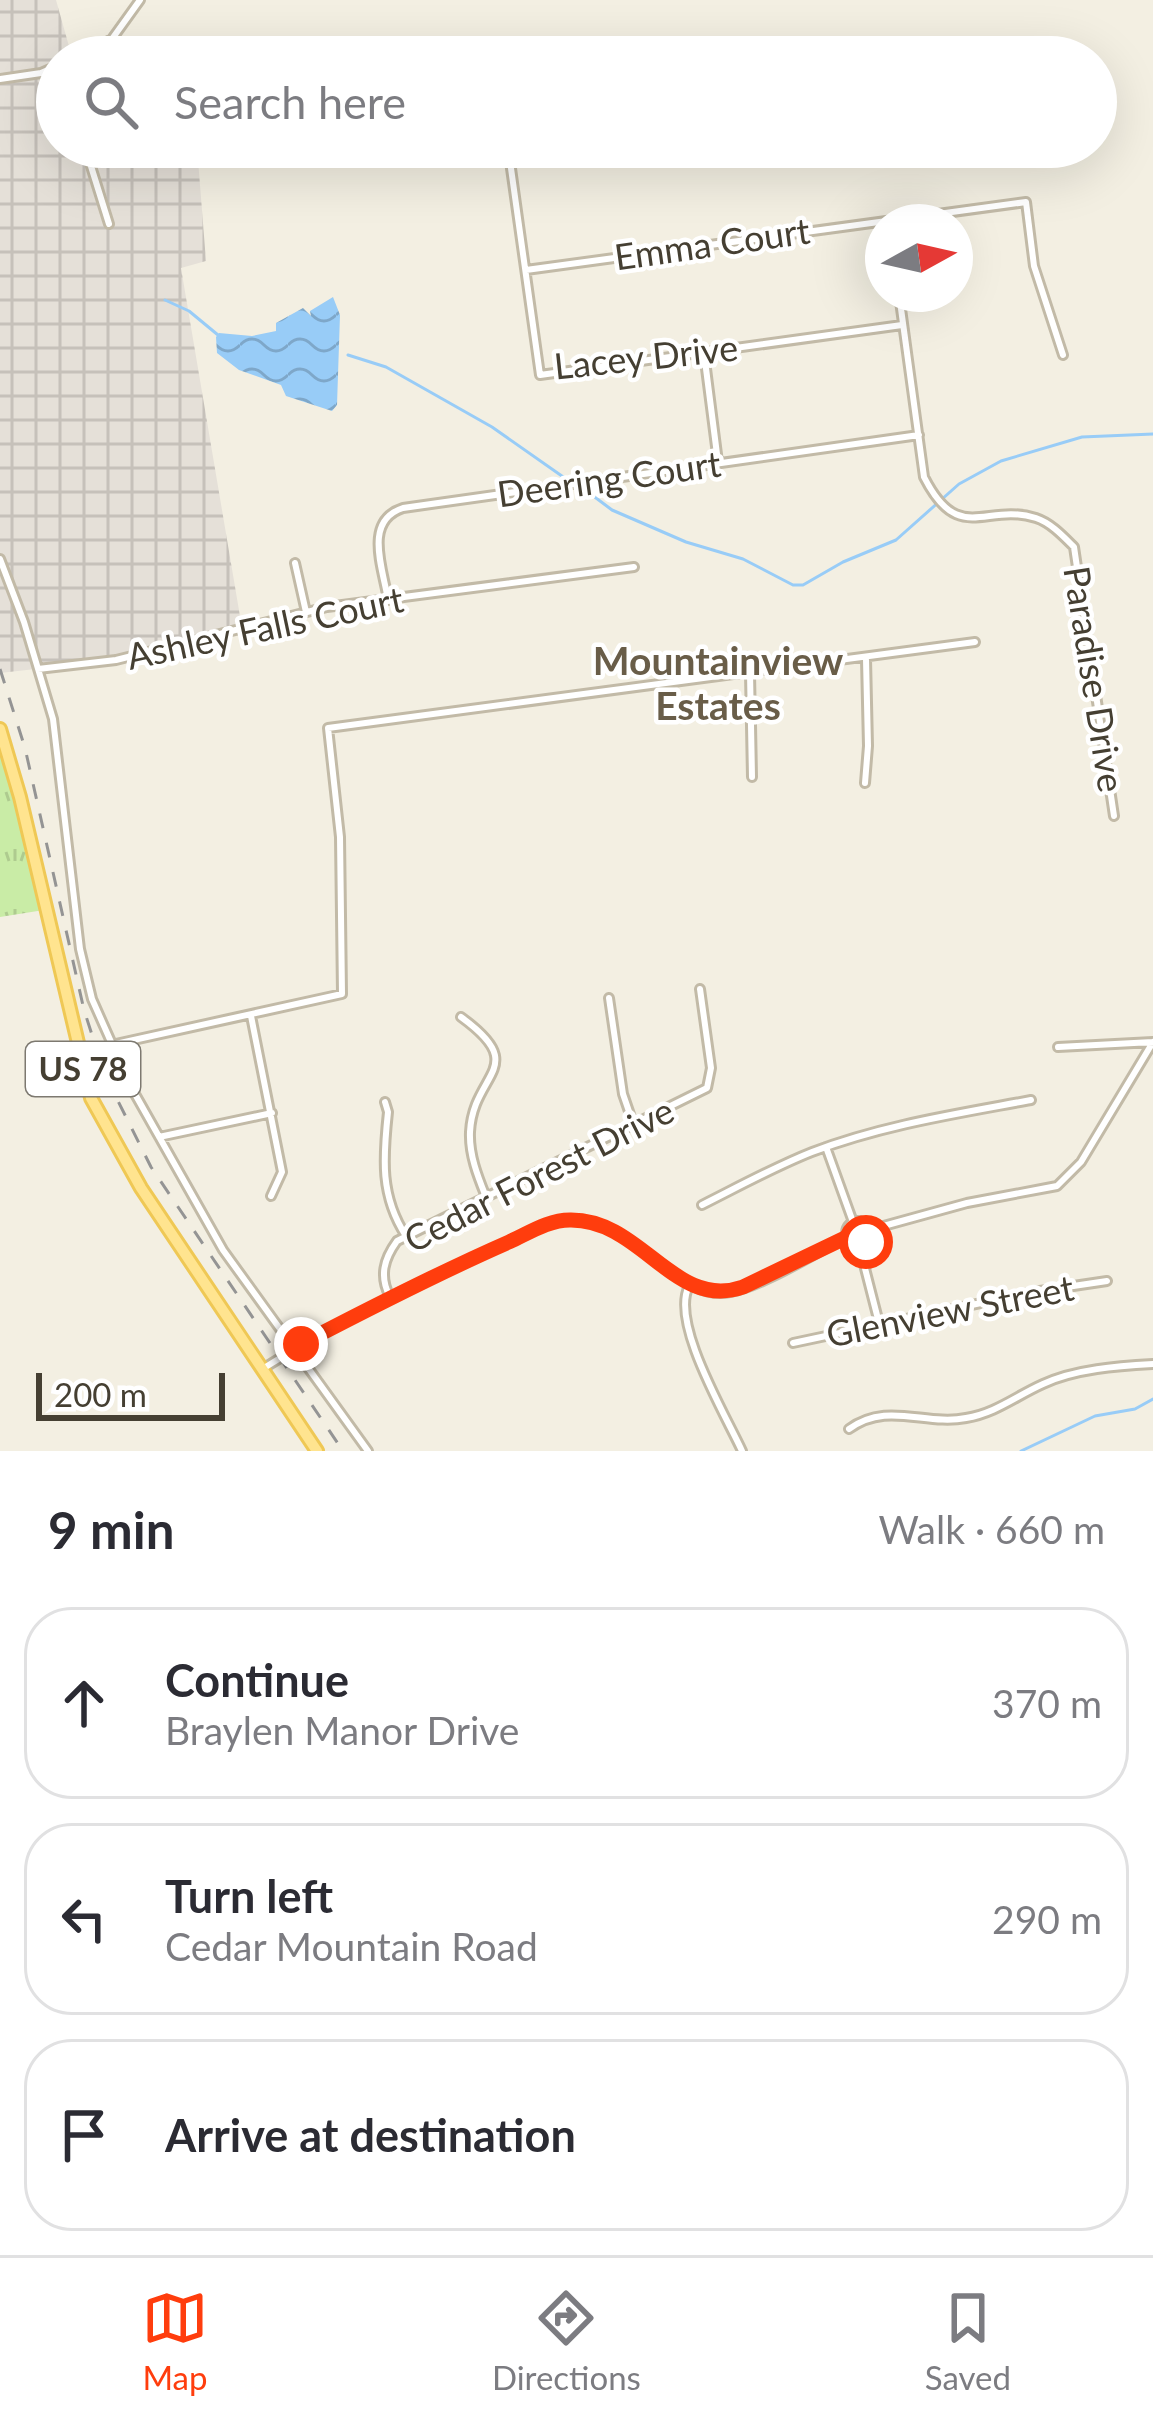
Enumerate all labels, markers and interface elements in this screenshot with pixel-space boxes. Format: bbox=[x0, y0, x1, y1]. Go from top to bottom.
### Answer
search box bbox=[36, 36, 1117, 168]
icon: search bbox=[78, 69, 144, 135]
text: Search here bbox=[174, 75, 406, 129]
north arrow bbox=[865, 204, 973, 312]
street label: Emma Court bbox=[611, 208, 812, 278]
street label: Lacey Drive bbox=[552, 324, 740, 388]
street label: Deering Court bbox=[494, 441, 723, 515]
street label: Paradise Drive bbox=[1055, 563, 1135, 795]
street label: Ashley Falls Court bbox=[122, 576, 407, 678]
district label: Mountainview Estates bbox=[593, 637, 843, 728]
road number: US 78 bbox=[26, 1042, 140, 1096]
street label: Cedar Forest Drive bbox=[396, 1087, 681, 1261]
route start bbox=[839, 1215, 893, 1269]
street label: Glenview Street bbox=[822, 1264, 1077, 1356]
route end bbox=[274, 1317, 328, 1371]
scale bar bbox=[36, 1367, 225, 1420]
text: 200 m bbox=[54, 1374, 147, 1414]
text: 9 min bbox=[48, 1499, 174, 1560]
text: Walk · 660 m bbox=[878, 1506, 1105, 1552]
text: Continue bbox=[165, 1653, 349, 1707]
icon: ahead bbox=[51, 1670, 117, 1736]
text: 370 m bbox=[992, 1680, 1102, 1726]
text: Braylen Manor Drive bbox=[165, 1707, 519, 1753]
text: Turn left bbox=[165, 1869, 333, 1923]
icon: left bbox=[51, 1886, 117, 1952]
text: 290 m bbox=[992, 1896, 1102, 1942]
text: Cedar Mountain Road bbox=[165, 1923, 538, 1969]
icon: arrive bbox=[51, 2102, 117, 2168]
text: Arrive at destination bbox=[165, 2108, 576, 2162]
tab: Map bbox=[142, 2285, 208, 2397]
tab: Directions bbox=[492, 2285, 641, 2397]
tab: Saved bbox=[925, 2285, 1011, 2397]

